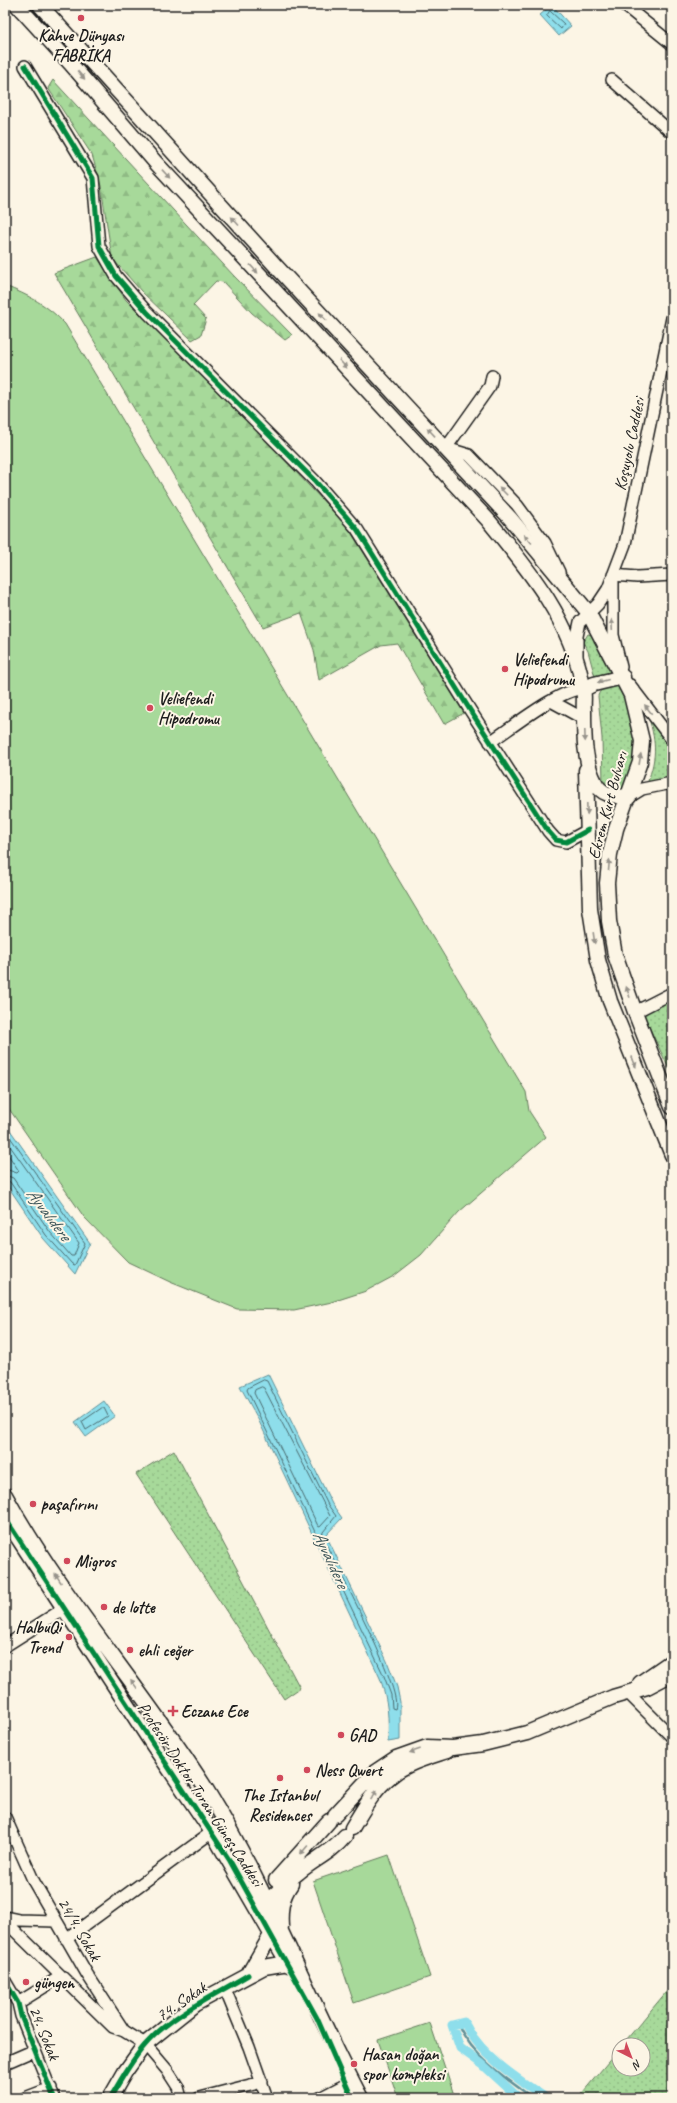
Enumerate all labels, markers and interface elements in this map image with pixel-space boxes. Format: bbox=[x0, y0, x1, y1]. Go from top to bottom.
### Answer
marker: Kahve Dünyası FABRİKA bbox=[76, 13, 86, 23]
place label: Kahve Dünyası FABRİKA bbox=[38, 25, 126, 66]
one-way arrow bbox=[76, 70, 85, 81]
one-way arrow bbox=[161, 169, 170, 178]
one-way arrow bbox=[230, 216, 239, 226]
one-way arrow bbox=[250, 264, 259, 274]
one-way arrow bbox=[318, 312, 328, 322]
one-way arrow bbox=[338, 359, 348, 369]
street label: Koşuyolu Caddesi bbox=[609, 393, 650, 492]
one-way arrow bbox=[426, 427, 435, 437]
one-way arrow bbox=[499, 486, 508, 496]
one-way arrow bbox=[523, 533, 532, 544]
one-way arrow bbox=[609, 618, 615, 631]
place label: Veliefendi Hipodrumu bbox=[513, 649, 576, 690]
marker: Veliefendi Hipodrumu bbox=[500, 664, 510, 674]
one-way arrow bbox=[596, 678, 608, 684]
place label: Veliefendi Hipodromu bbox=[158, 688, 221, 729]
marker: Veliefendi Hipodromu bbox=[145, 703, 155, 713]
one-way arrow bbox=[644, 704, 652, 715]
one-way arrow bbox=[582, 730, 588, 743]
street label: Ekrem Kurt Bulvarı bbox=[583, 748, 632, 861]
one-way arrow bbox=[637, 753, 643, 765]
one-way arrow bbox=[584, 803, 590, 816]
one-way arrow bbox=[606, 859, 612, 871]
one-way arrow bbox=[591, 932, 597, 944]
one-way arrow bbox=[625, 986, 631, 998]
one-way arrow bbox=[631, 1056, 637, 1067]
water label: Ayvalıdere bbox=[22, 1183, 78, 1247]
place label: paşafırını bbox=[41, 1494, 99, 1515]
marker: paşafırını bbox=[28, 1499, 38, 1509]
water label: Ayvalıdere bbox=[308, 1527, 355, 1594]
place label: Migros bbox=[75, 1551, 117, 1572]
marker: Migros bbox=[62, 1556, 72, 1566]
one-way arrow bbox=[54, 1573, 62, 1584]
place label: de lotte bbox=[112, 1597, 156, 1618]
marker: de lotte bbox=[99, 1602, 109, 1612]
place label: HalbuQi Trend bbox=[15, 1617, 64, 1658]
marker: HalbuQi Trend bbox=[64, 1632, 74, 1642]
place label: ehli ceğer bbox=[138, 1640, 194, 1661]
marker: ehli ceğer bbox=[125, 1645, 135, 1655]
one-way arrow bbox=[130, 1679, 138, 1690]
street label: Profesör Doktor Turan Güneş Caddesi bbox=[133, 1698, 270, 1893]
place label: Eczane Ece bbox=[181, 1701, 249, 1722]
marker: Eczane Ece bbox=[168, 1706, 178, 1716]
place label: GAD bbox=[349, 1725, 378, 1746]
marker: GAD bbox=[336, 1730, 346, 1740]
one-way arrow bbox=[408, 1748, 420, 1754]
place label: Ness Qwert bbox=[315, 1760, 384, 1781]
marker: Ness Qwert bbox=[302, 1765, 312, 1775]
marker: The Istanbul Residences bbox=[275, 1773, 285, 1783]
place label: The Istanbul Residences bbox=[242, 1785, 321, 1826]
one-way arrow bbox=[370, 1790, 377, 1801]
one-way arrow bbox=[299, 1845, 308, 1855]
street label: 24/4. Sokak bbox=[53, 1894, 107, 1966]
place label: güngen bbox=[34, 1972, 75, 1993]
street label: 74. Sokak bbox=[152, 1976, 212, 2026]
marker: güngen bbox=[21, 1977, 31, 1987]
street label: 24. Sokak bbox=[24, 2003, 65, 2065]
north arrow bbox=[611, 2037, 651, 2077]
place label: Hasan doğan spor kompleksi bbox=[362, 2044, 447, 2085]
text: N bbox=[629, 2057, 645, 2073]
marker: Hasan doğan spor kompleksi bbox=[349, 2059, 359, 2069]

